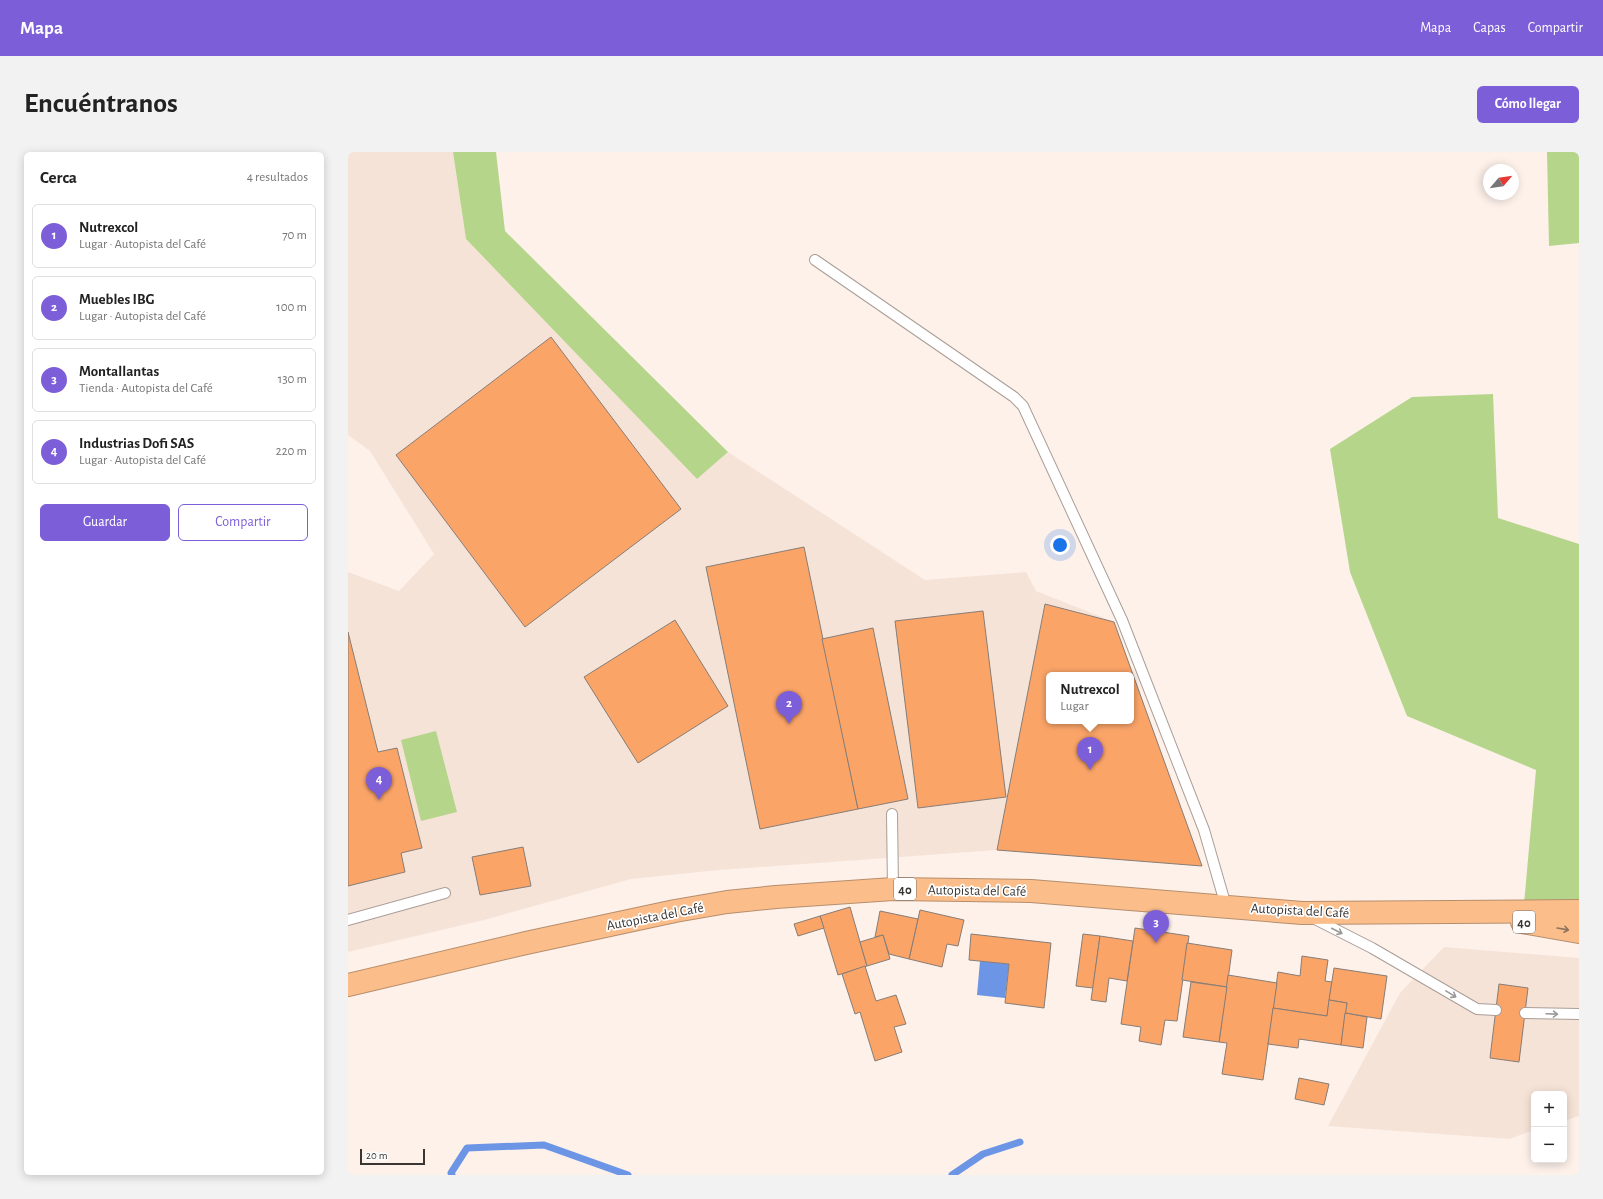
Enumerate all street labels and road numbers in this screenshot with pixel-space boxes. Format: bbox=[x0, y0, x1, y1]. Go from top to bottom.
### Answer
road number: 40 bbox=[894, 878, 916, 900]
street label: Autopista del Café bbox=[928, 883, 1026, 899]
street label: Autopista del Café bbox=[605, 901, 705, 933]
street label: Autopista del Café bbox=[1250, 901, 1350, 921]
road number: 40 bbox=[1513, 911, 1535, 933]

